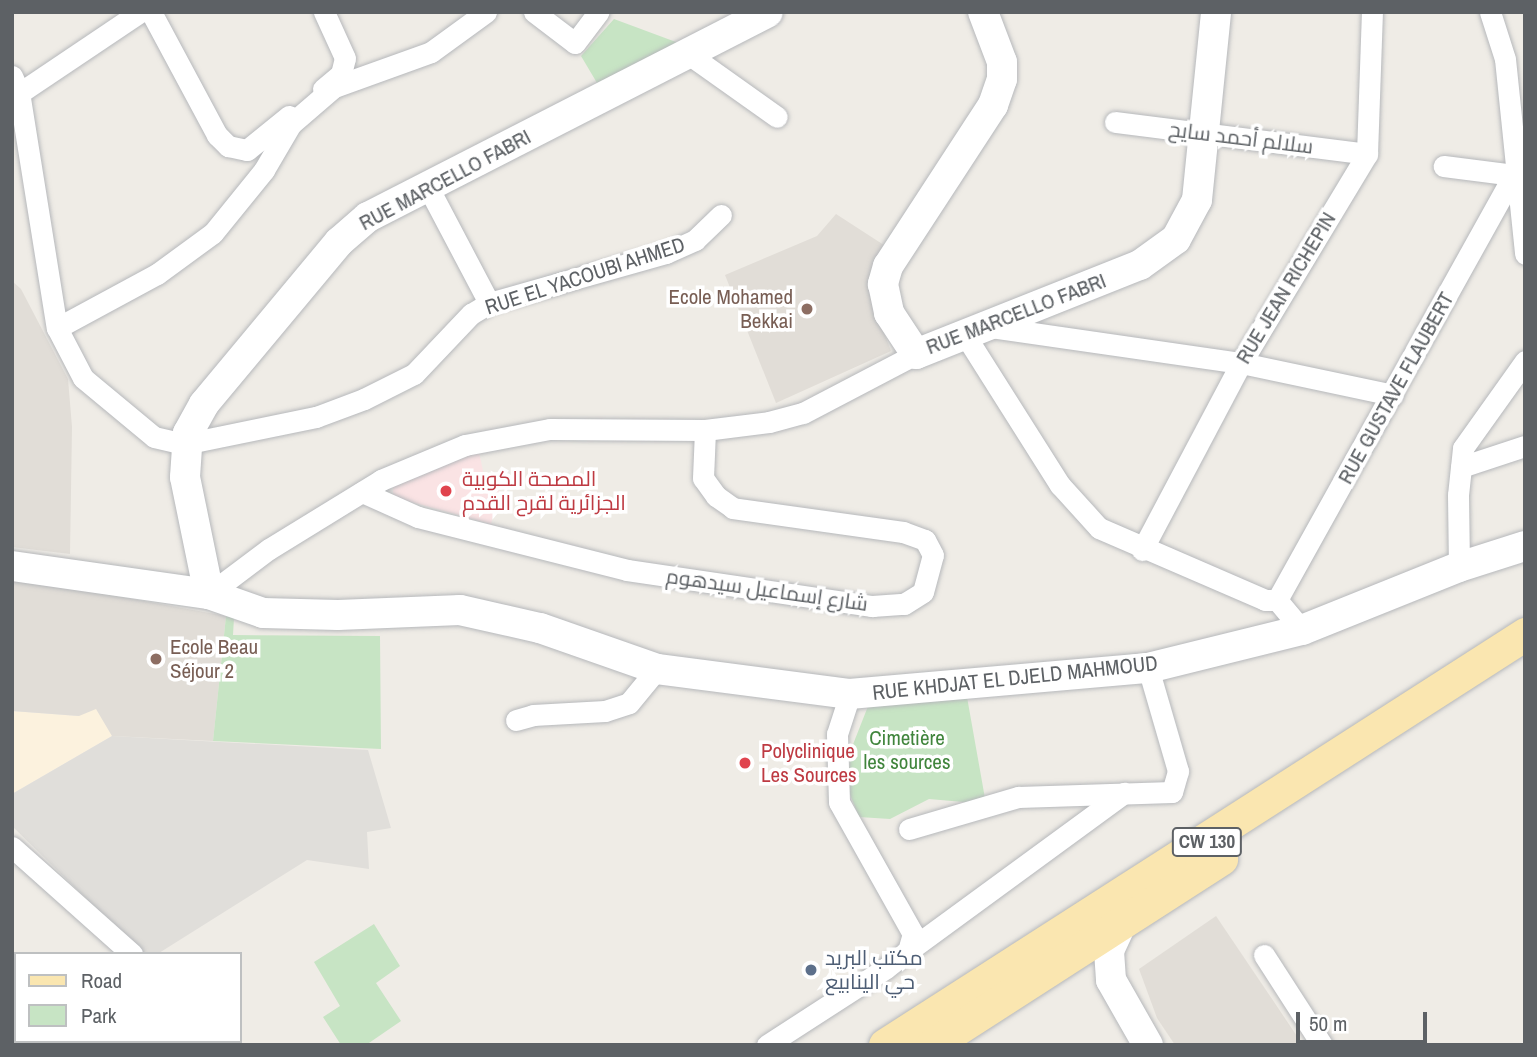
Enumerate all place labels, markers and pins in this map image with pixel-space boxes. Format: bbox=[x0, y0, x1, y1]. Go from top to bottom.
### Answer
place label: Ecole Mohamed Bekkai bbox=[669, 284, 793, 334]
marker: Ecole Mohamed Bekkai bbox=[799, 301, 815, 317]
place label: المصحة الكوبية الجزائرية لقرح القدم bbox=[462, 466, 626, 516]
marker: المصحة الكوبية الجزائرية لقرح القدم bbox=[436, 481, 456, 501]
place label: Ecole Beau Séjour 2 bbox=[170, 634, 258, 684]
marker: Ecole Beau Séjour 2 bbox=[148, 651, 164, 667]
place label: Polyclinique Les Sources bbox=[761, 738, 857, 788]
marker: Polyclinique Les Sources bbox=[735, 753, 755, 773]
place label: مكتب البريد حي الينابيع bbox=[825, 945, 923, 995]
marker: مكتب البريد حي الينابيع bbox=[803, 962, 819, 978]

